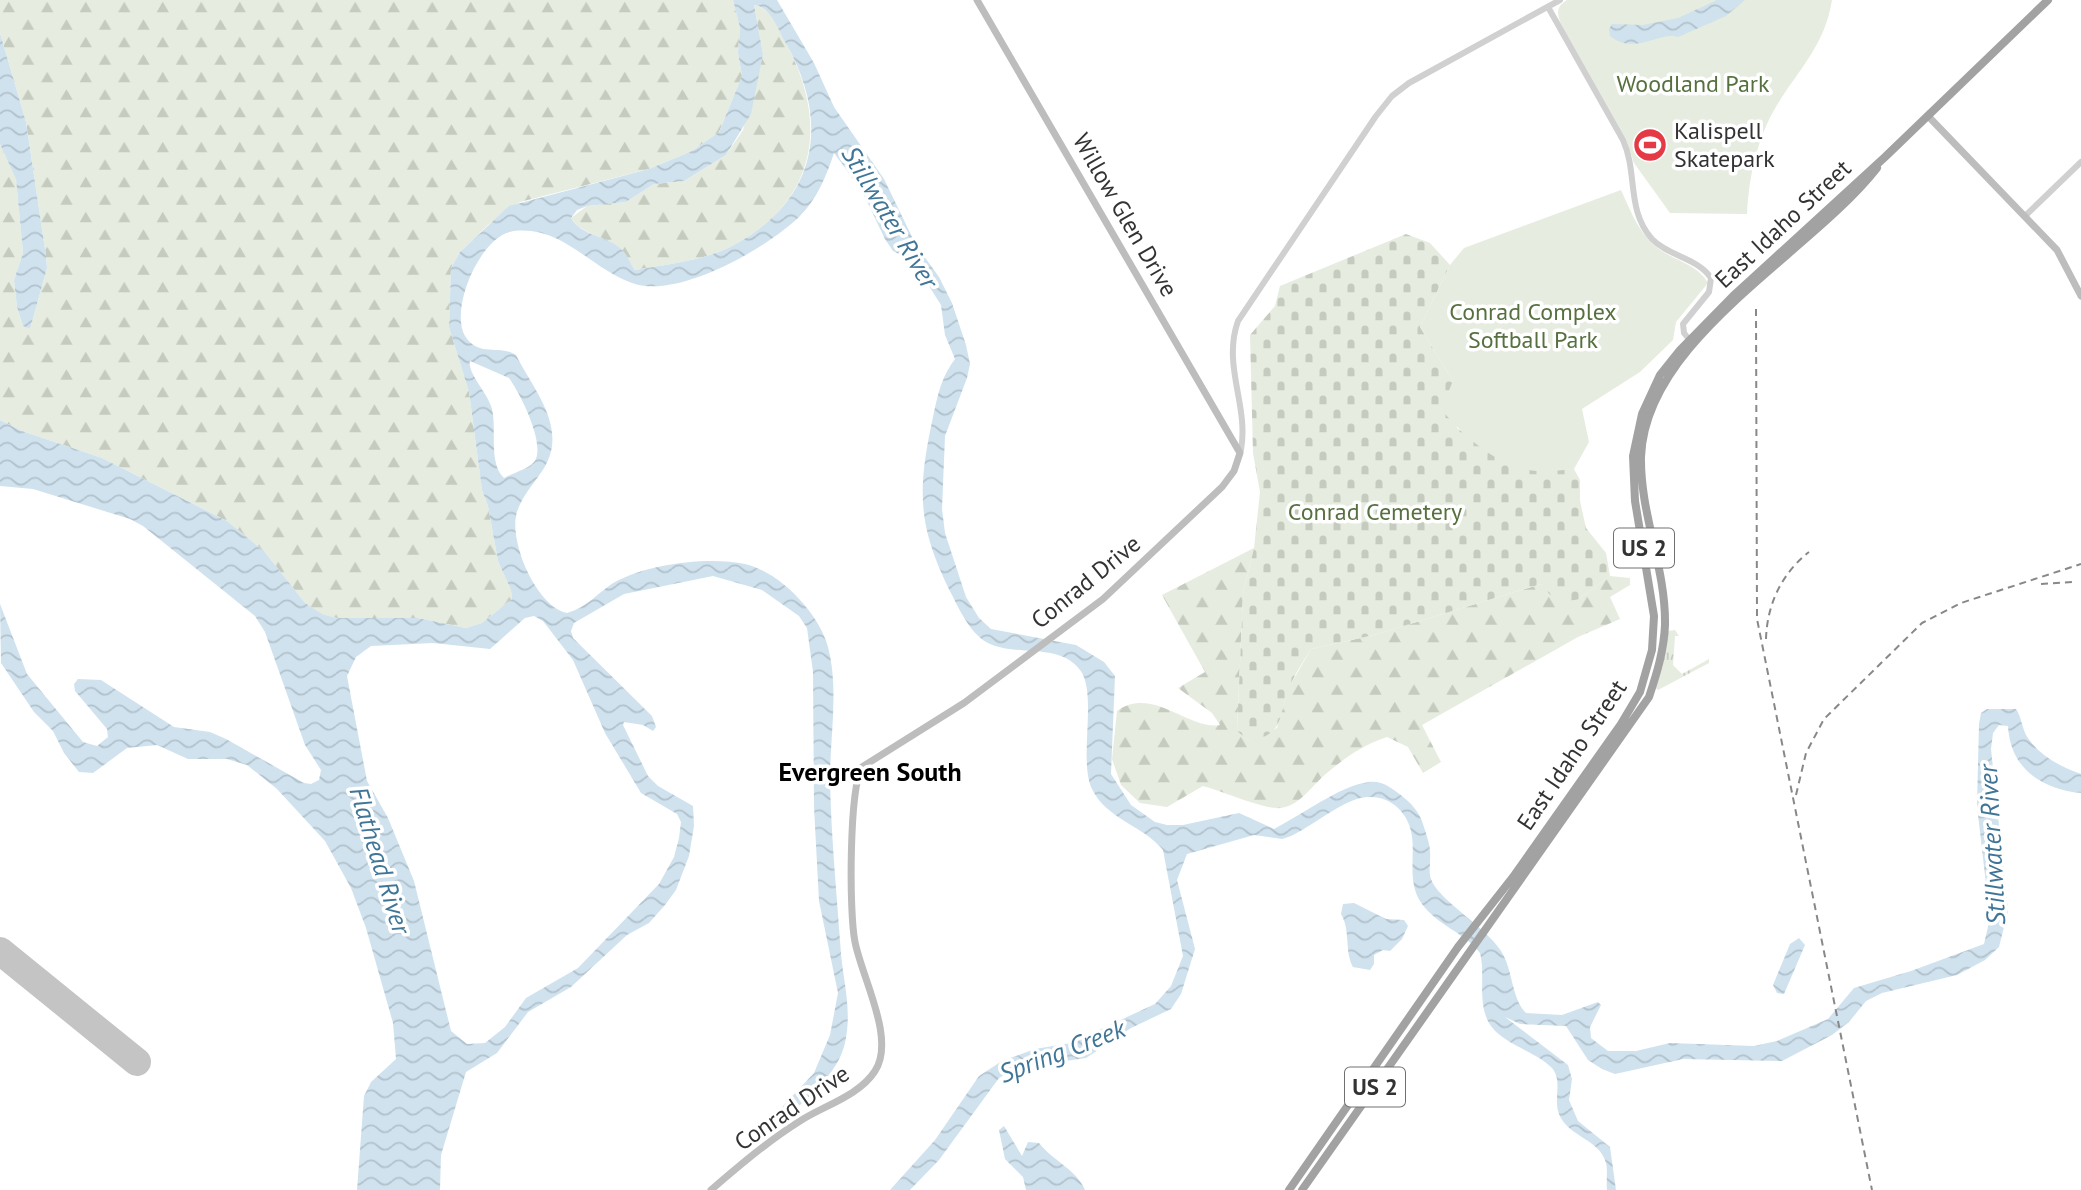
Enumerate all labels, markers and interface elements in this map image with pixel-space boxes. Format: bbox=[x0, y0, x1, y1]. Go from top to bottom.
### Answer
park label: Woodland Park bbox=[1617, 68, 1770, 99]
place label: Kalispell Skatepark bbox=[1674, 115, 1775, 174]
sports icon: Kalispell Skatepark bbox=[1631, 126, 1669, 164]
street label: Willow Glen Drive bbox=[1066, 127, 1185, 302]
water label: Stillwater River bbox=[835, 139, 947, 295]
street label: East Idaho Street bbox=[1708, 153, 1857, 295]
park label: Conrad Complex Softball Park bbox=[1449, 296, 1617, 355]
park label: Conrad Cemetery bbox=[1288, 496, 1462, 527]
street label: Conrad Drive bbox=[1025, 528, 1147, 635]
road number: US 2 bbox=[1614, 528, 1674, 568]
street label: East Idaho Street bbox=[1510, 674, 1633, 836]
district label: Evergreen South bbox=[778, 755, 962, 788]
water label: Stillwater River bbox=[1971, 762, 2012, 926]
water label: Flathead River bbox=[342, 782, 419, 939]
water label: Spring Creek bbox=[994, 1011, 1131, 1090]
street label: Conrad Drive bbox=[728, 1058, 855, 1157]
road number: US 2 bbox=[1345, 1068, 1405, 1106]

